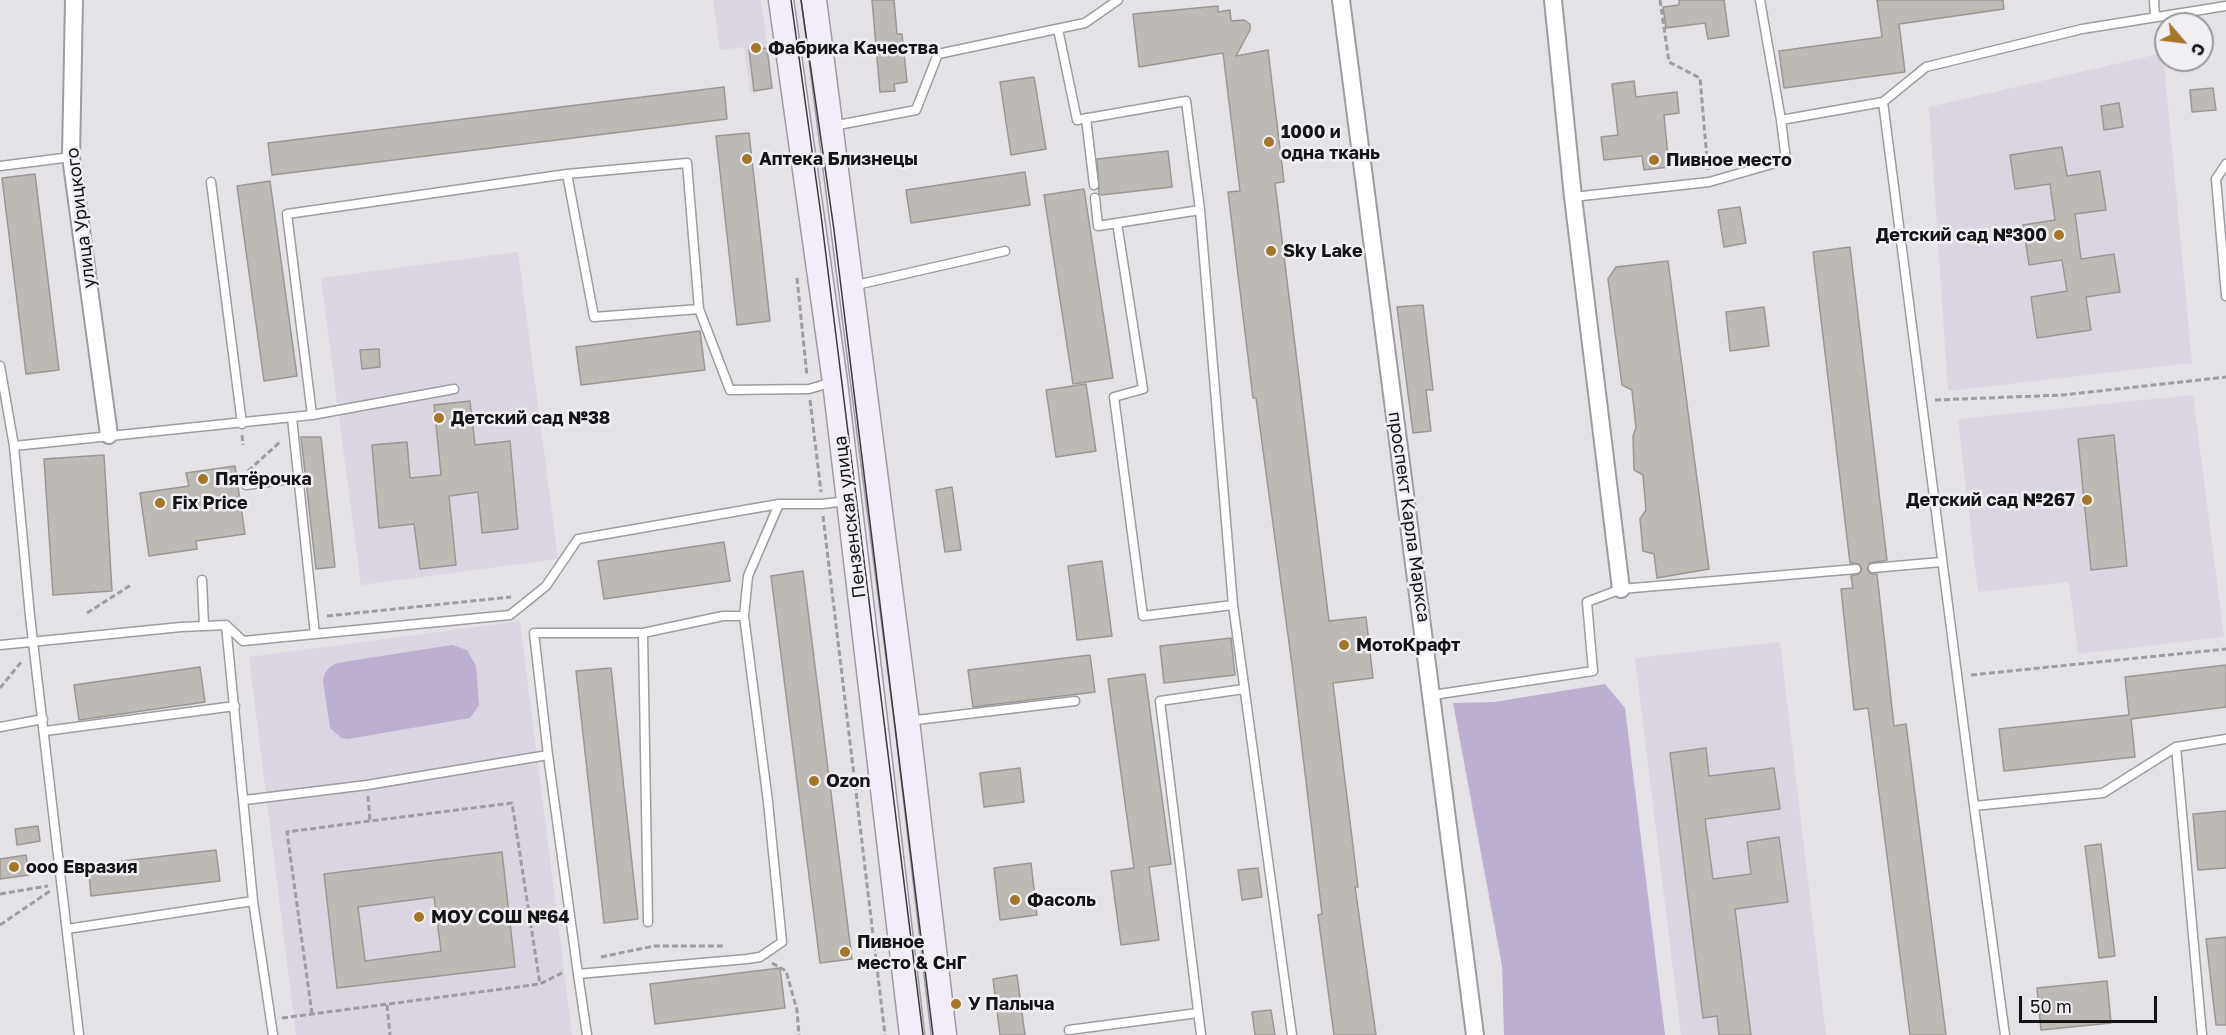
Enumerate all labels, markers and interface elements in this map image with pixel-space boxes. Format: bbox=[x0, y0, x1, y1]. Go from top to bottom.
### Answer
north arrow bbox=[2154, 12, 2214, 72]
place label: Фабрика Качества bbox=[768, 37, 938, 59]
text: С bbox=[2187, 40, 2210, 59]
marker: Фабрика Качества bbox=[749, 41, 763, 55]
place label: 1000 и одна ткань bbox=[1281, 121, 1380, 164]
marker: 1000 и одна ткань bbox=[1262, 135, 1276, 149]
street label: улица Урицкого bbox=[62, 146, 100, 290]
place label: Аптека Близнецы bbox=[759, 148, 918, 170]
place label: Пивное место bbox=[1666, 149, 1792, 171]
marker: Аптека Близнецы bbox=[740, 152, 754, 166]
marker: Пивное место bbox=[1647, 153, 1661, 167]
place label: Детский сад №300 bbox=[1876, 224, 2047, 246]
marker: Детский сад №300 bbox=[2052, 228, 2066, 242]
place label: Sky Lake bbox=[1283, 240, 1363, 262]
marker: Sky Lake bbox=[1264, 244, 1278, 258]
place label: Детский сад №38 bbox=[451, 407, 610, 429]
street label: проспект Карла Маркса bbox=[1383, 410, 1435, 624]
marker: Детский сад №38 bbox=[432, 411, 446, 425]
street label: Пензенская улица bbox=[829, 435, 871, 599]
place label: Пятёрочка bbox=[215, 468, 312, 490]
marker: Пятёрочка bbox=[196, 472, 210, 486]
place label: Детский сад №267 bbox=[1906, 489, 2075, 511]
place label: Fix Price bbox=[172, 492, 248, 514]
marker: Детский сад №267 bbox=[2080, 493, 2094, 507]
marker: Fix Price bbox=[153, 496, 167, 510]
place label: МотоКрафт bbox=[1356, 634, 1460, 656]
marker: МотоКрафт bbox=[1337, 638, 1351, 652]
place label: Ozon bbox=[826, 770, 870, 792]
marker: Ozon bbox=[807, 774, 821, 788]
place label: ооо Евразия bbox=[26, 856, 138, 878]
marker: ооо Евразия bbox=[7, 860, 21, 874]
place label: Фасоль bbox=[1027, 889, 1096, 911]
marker: Фасоль bbox=[1008, 893, 1022, 907]
place label: МОУ СОШ №64 bbox=[431, 906, 570, 928]
marker: МОУ СОШ №64 bbox=[412, 910, 426, 924]
place label: Пивное место & СнГ bbox=[857, 931, 967, 974]
marker: Пивное место & СнГ bbox=[838, 945, 852, 959]
scale bar bbox=[2022, 984, 2160, 1022]
place label: У Палыча bbox=[968, 993, 1054, 1015]
text: 50 m bbox=[2030, 995, 2072, 1017]
marker: У Палыча bbox=[949, 997, 963, 1011]

